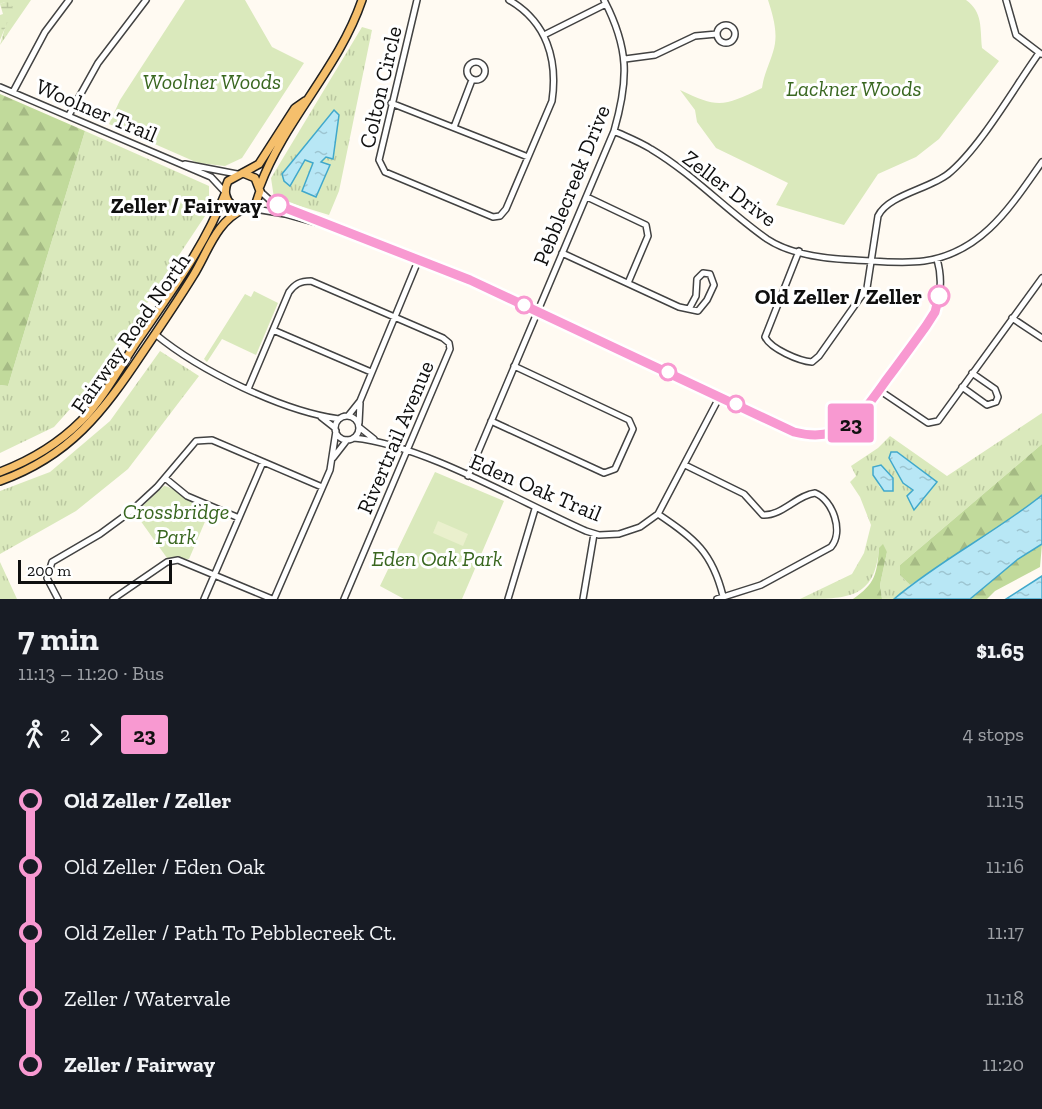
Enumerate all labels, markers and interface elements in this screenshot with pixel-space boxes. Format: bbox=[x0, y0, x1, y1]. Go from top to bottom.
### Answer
street label: Colton Circle bbox=[353, 23, 408, 151]
park label: Woolner Woods bbox=[143, 68, 281, 95]
street label: Woolner Trail bbox=[32, 73, 162, 148]
park label: Lackner Woods bbox=[786, 75, 922, 102]
street label: Pebblecreek Drive bbox=[527, 101, 616, 269]
street label: Zeller Drive bbox=[677, 144, 782, 233]
place label: Zeller / Fairway bbox=[111, 192, 262, 219]
marker: Zeller / Fairway bbox=[267, 194, 289, 216]
street label: Fairway Road North bbox=[65, 247, 196, 419]
place label: Old Zeller / Zeller bbox=[755, 283, 922, 310]
marker: Old Zeller / Zeller bbox=[928, 285, 950, 307]
unlabelled marker bbox=[515, 296, 533, 314]
street label: Rivertrail Avenue bbox=[351, 356, 440, 518]
unlabelled marker bbox=[659, 363, 677, 381]
unlabelled marker bbox=[727, 395, 745, 413]
line badge: 23 bbox=[824, 404, 878, 442]
text: 23 bbox=[840, 411, 862, 436]
street label: Eden Oak Trail bbox=[466, 448, 606, 527]
park label: Crossbridge Park bbox=[123, 498, 229, 550]
park label: Eden Oak Park bbox=[371, 545, 503, 572]
scale bar bbox=[18, 557, 172, 584]
text: 200 m bbox=[27, 561, 71, 580]
text: 7 min bbox=[18, 619, 99, 658]
text: $1.65 bbox=[976, 637, 1024, 664]
text: 11:13 – 11:20 · Bus bbox=[18, 661, 164, 685]
icon: walk bbox=[18, 718, 51, 751]
icon: forward bbox=[79, 718, 112, 751]
text: 2 bbox=[60, 722, 70, 746]
text: 23 bbox=[133, 722, 156, 747]
text: 4 stops bbox=[962, 722, 1024, 746]
text: Old Zeller / Zeller bbox=[64, 787, 231, 814]
text: 11:15 bbox=[986, 788, 1024, 812]
text: Old Zeller / Eden Oak bbox=[64, 853, 265, 880]
text: 11:16 bbox=[986, 854, 1024, 878]
text: Old Zeller / Path To Pebblecreek Ct. bbox=[64, 919, 396, 946]
text: 11:17 bbox=[987, 920, 1024, 944]
text: Zeller / Watervale bbox=[64, 985, 231, 1012]
text: 11:18 bbox=[986, 986, 1024, 1010]
text: Zeller / Fairway bbox=[64, 1051, 215, 1078]
text: 11:20 bbox=[982, 1052, 1024, 1076]

